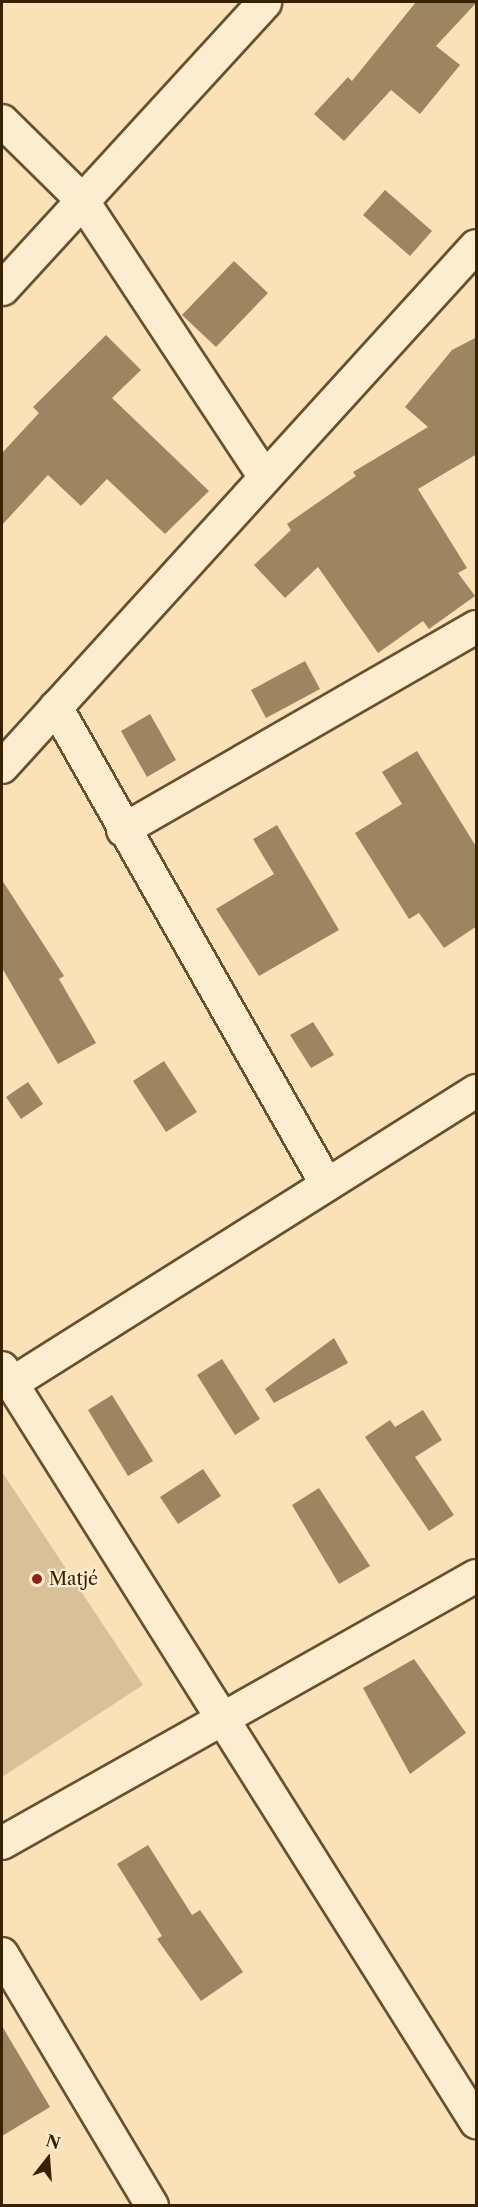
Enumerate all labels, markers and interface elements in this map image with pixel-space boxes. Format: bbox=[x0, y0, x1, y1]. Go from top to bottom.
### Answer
place label: Matjé bbox=[49, 1568, 98, 1590]
marker: Matjé bbox=[30, 1572, 44, 1586]
north arrow bbox=[18, 2129, 78, 2189]
text: N bbox=[44, 2130, 63, 2153]

